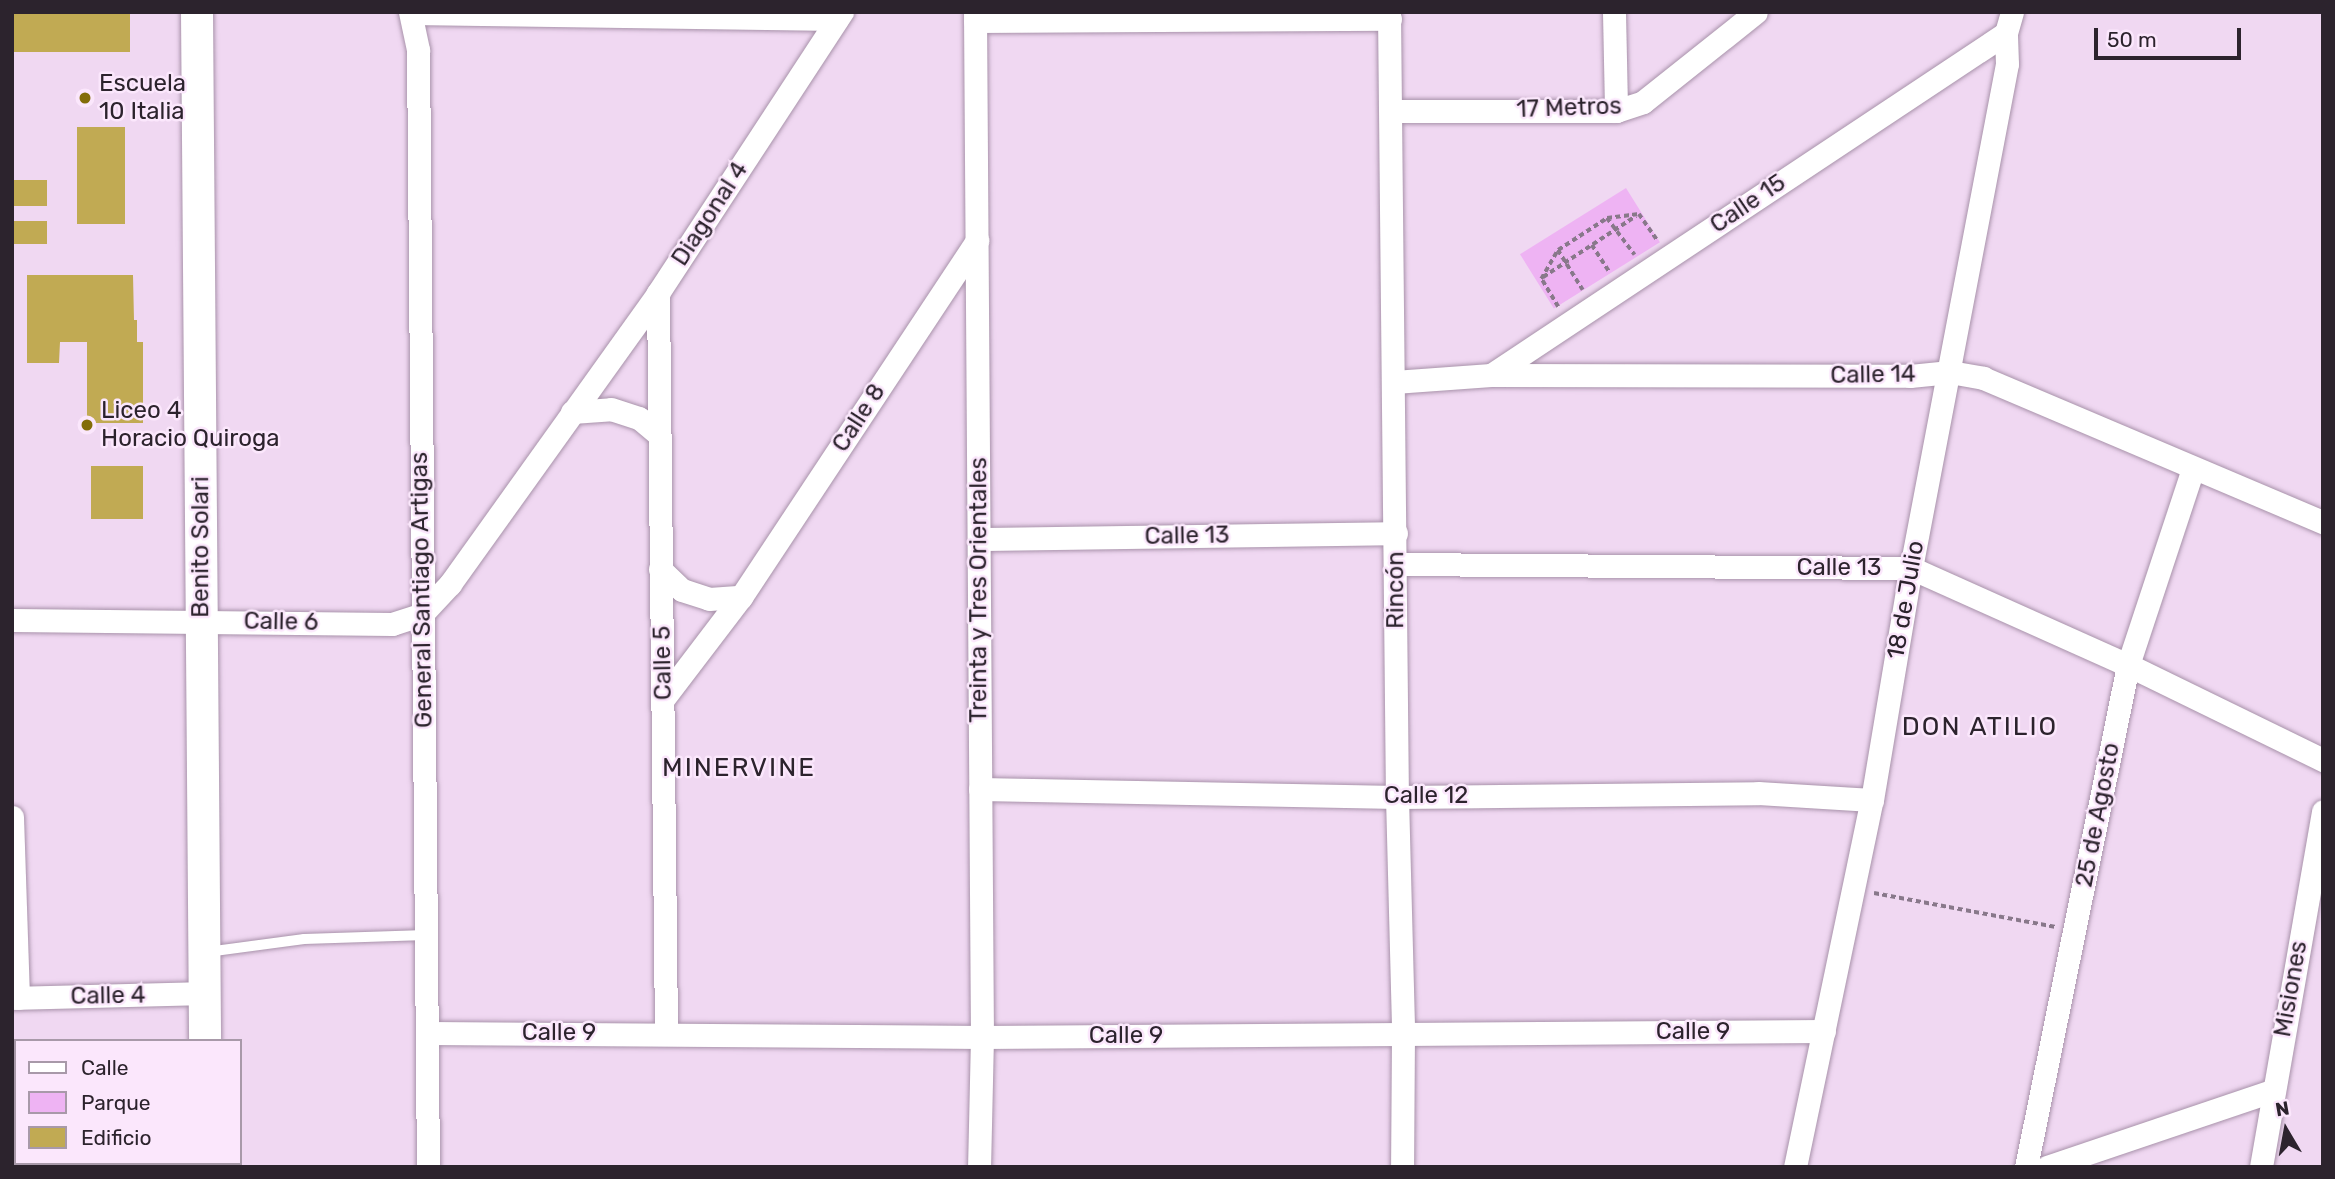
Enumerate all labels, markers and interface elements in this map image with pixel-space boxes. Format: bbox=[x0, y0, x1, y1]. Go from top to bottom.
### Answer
scale bar bbox=[2097, 14, 2244, 58]
text: 50 m bbox=[2107, 27, 2157, 52]
place label: Escuela 10 Italia bbox=[99, 70, 186, 126]
marker: Escuela 10 Italia bbox=[77, 90, 93, 106]
street label: 17 Metros bbox=[1516, 92, 1622, 124]
street label: Diagonal 4 bbox=[666, 157, 754, 271]
street label: Calle 15 bbox=[1705, 168, 1791, 240]
street label: Calle 14 bbox=[1830, 360, 1916, 390]
street label: Calle 8 bbox=[826, 379, 892, 457]
place label: Liceo 4 Horacio Quiroga bbox=[101, 397, 280, 453]
marker: Liceo 4 Horacio Quiroga bbox=[79, 417, 95, 433]
street label: General Santiago Artigas bbox=[405, 451, 439, 729]
street label: Treinta y Tres Orientales bbox=[965, 456, 993, 724]
street label: Benito Solari bbox=[187, 476, 215, 618]
street label: Calle 13 bbox=[1144, 521, 1230, 551]
street label: 18 de Julio bbox=[1881, 538, 1931, 662]
street label: Rincón bbox=[1382, 551, 1410, 629]
street label: Calle 13 bbox=[1797, 554, 1881, 582]
street label: Calle 6 bbox=[243, 607, 319, 637]
street label: Calle 5 bbox=[648, 626, 678, 700]
district label: DON ATILIO bbox=[1903, 711, 2057, 743]
street label: 25 de Agosto bbox=[2070, 740, 2126, 890]
district label: MINERVINE bbox=[663, 752, 815, 784]
street label: Calle 12 bbox=[1384, 782, 1468, 810]
street label: Misiones bbox=[2268, 939, 2314, 1039]
street label: Calle 4 bbox=[70, 981, 146, 1011]
street label: Calle 9 bbox=[1656, 1018, 1730, 1046]
street label: Calle 9 bbox=[522, 1019, 596, 1047]
street label: Calle 9 bbox=[1089, 1022, 1163, 1050]
legend bbox=[14, 1039, 242, 1165]
text: Calle bbox=[81, 1055, 129, 1080]
text: Parque bbox=[81, 1090, 151, 1115]
north arrow bbox=[2251, 1095, 2321, 1165]
text: N bbox=[2274, 1096, 2291, 1121]
text: Edificio bbox=[81, 1125, 151, 1150]

